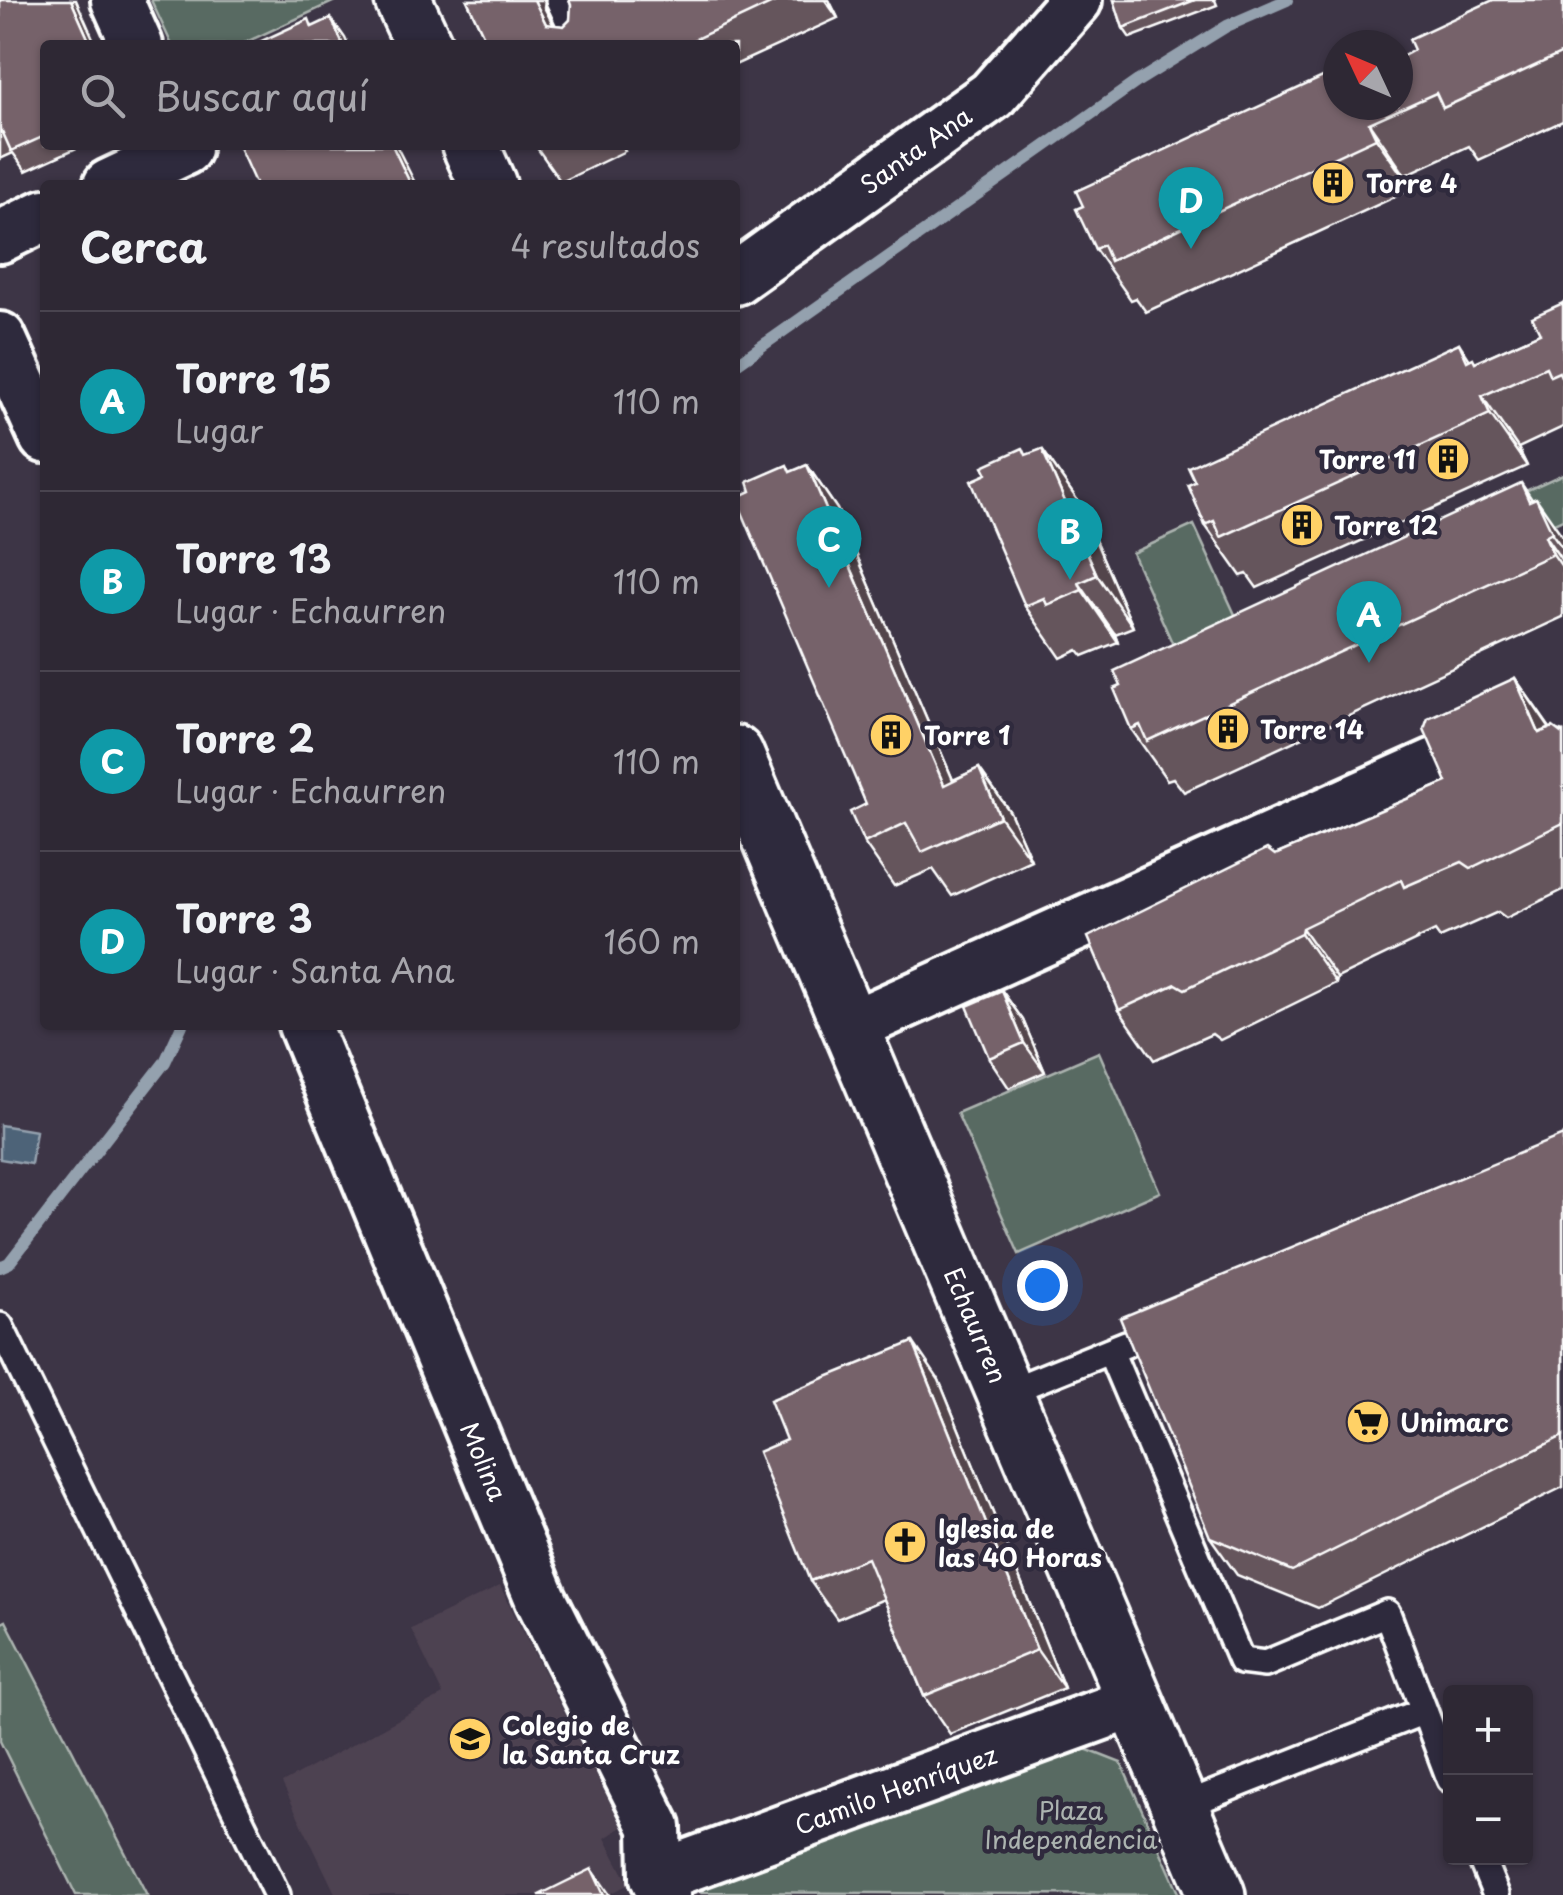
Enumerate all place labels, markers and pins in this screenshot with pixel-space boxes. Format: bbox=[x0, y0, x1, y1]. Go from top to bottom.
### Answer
building icon: Torre 4 bbox=[1310, 160, 1356, 206]
place label: Torre 4 bbox=[1366, 164, 1457, 202]
pin: D bbox=[1158, 166, 1224, 249]
building icon: Torre 11 bbox=[1425, 436, 1471, 482]
place label: Torre 11 bbox=[1319, 440, 1416, 478]
pin: B bbox=[1038, 498, 1102, 580]
building icon: Torre 12 bbox=[1279, 502, 1325, 548]
pin: C bbox=[796, 506, 862, 588]
place label: Torre 12 bbox=[1334, 506, 1438, 544]
pin: A bbox=[1336, 580, 1402, 663]
building icon: Torre 14 bbox=[1205, 706, 1251, 752]
place label: Torre 14 bbox=[1260, 710, 1364, 748]
building icon: Torre 1 bbox=[868, 712, 914, 758]
place label: Torre 1 bbox=[924, 716, 1010, 754]
supermarket icon: Unimarc bbox=[1345, 1399, 1391, 1445]
place label: Unimarc bbox=[1400, 1403, 1509, 1441]
place label: Iglesia de las 40 Horas bbox=[938, 1509, 1102, 1576]
church icon: Iglesia de las 40 Horas bbox=[882, 1519, 928, 1565]
place label: Colegio de la Santa Cruz bbox=[502, 1706, 680, 1773]
school or university icon: Colegio de la Santa Cruz bbox=[447, 1716, 493, 1762]

